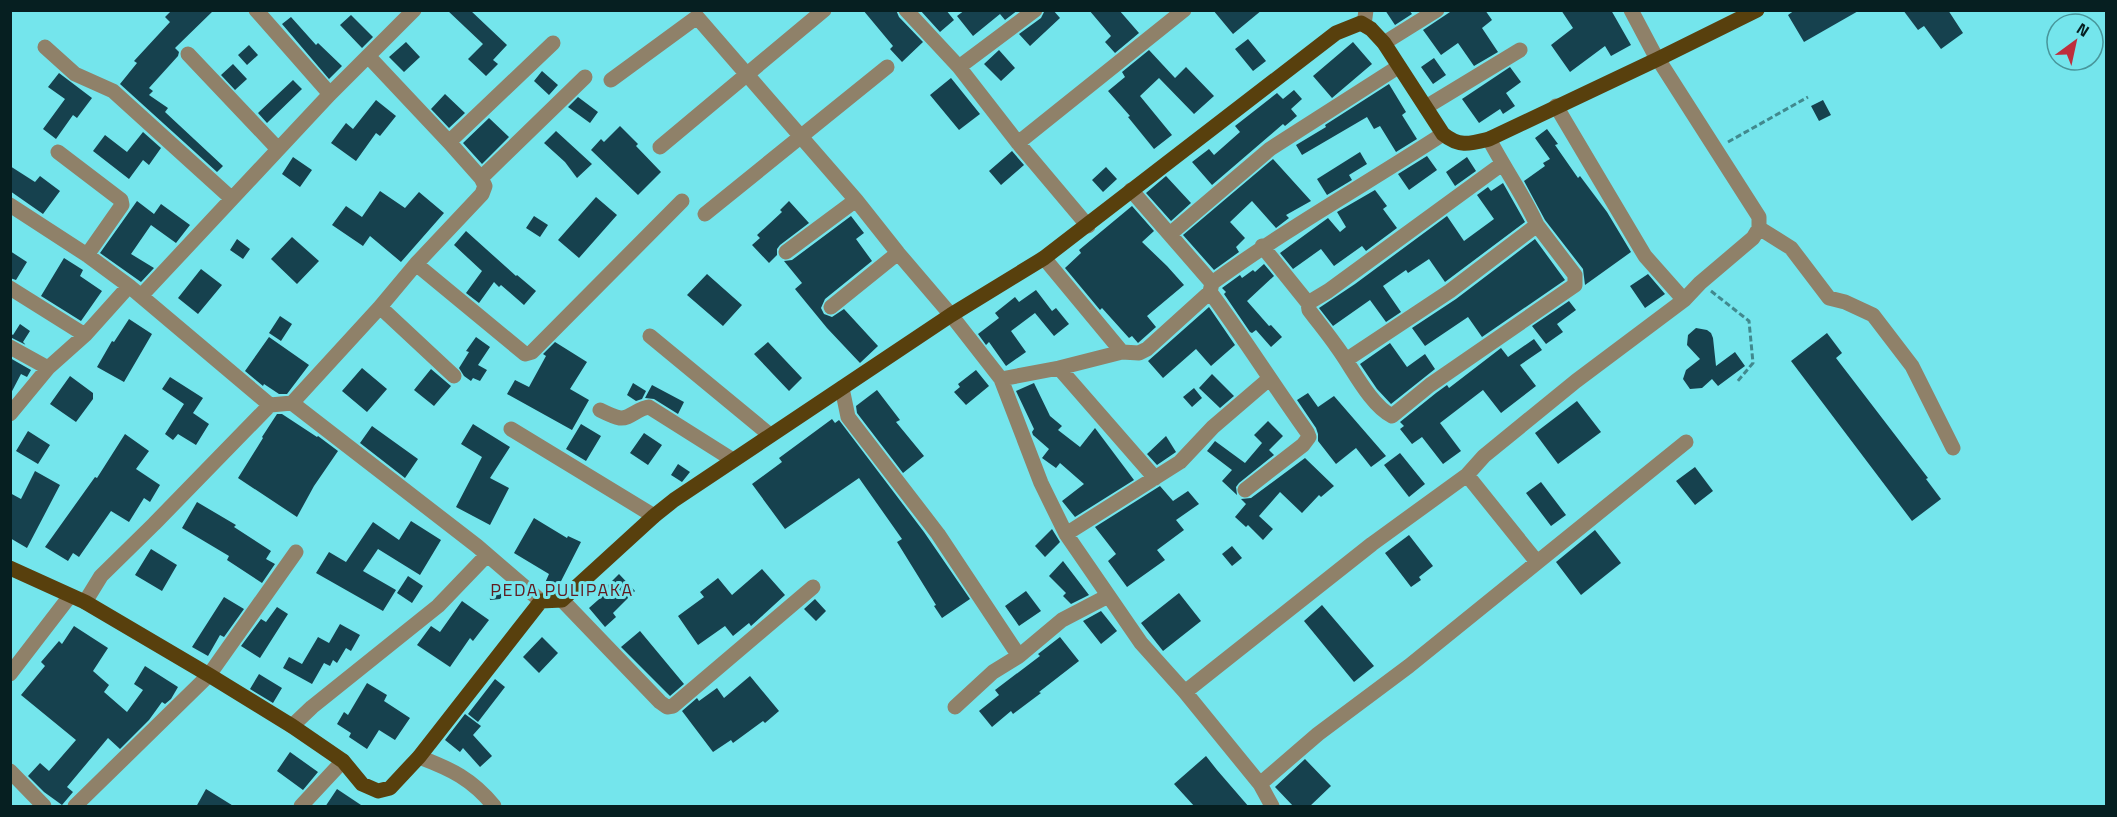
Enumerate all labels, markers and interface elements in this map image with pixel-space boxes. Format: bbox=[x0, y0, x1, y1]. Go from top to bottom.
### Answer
north arrow bbox=[2045, 12, 2105, 72]
text: N bbox=[2072, 16, 2094, 43]
district label: PEDA PULIPAKA bbox=[490, 576, 634, 603]

